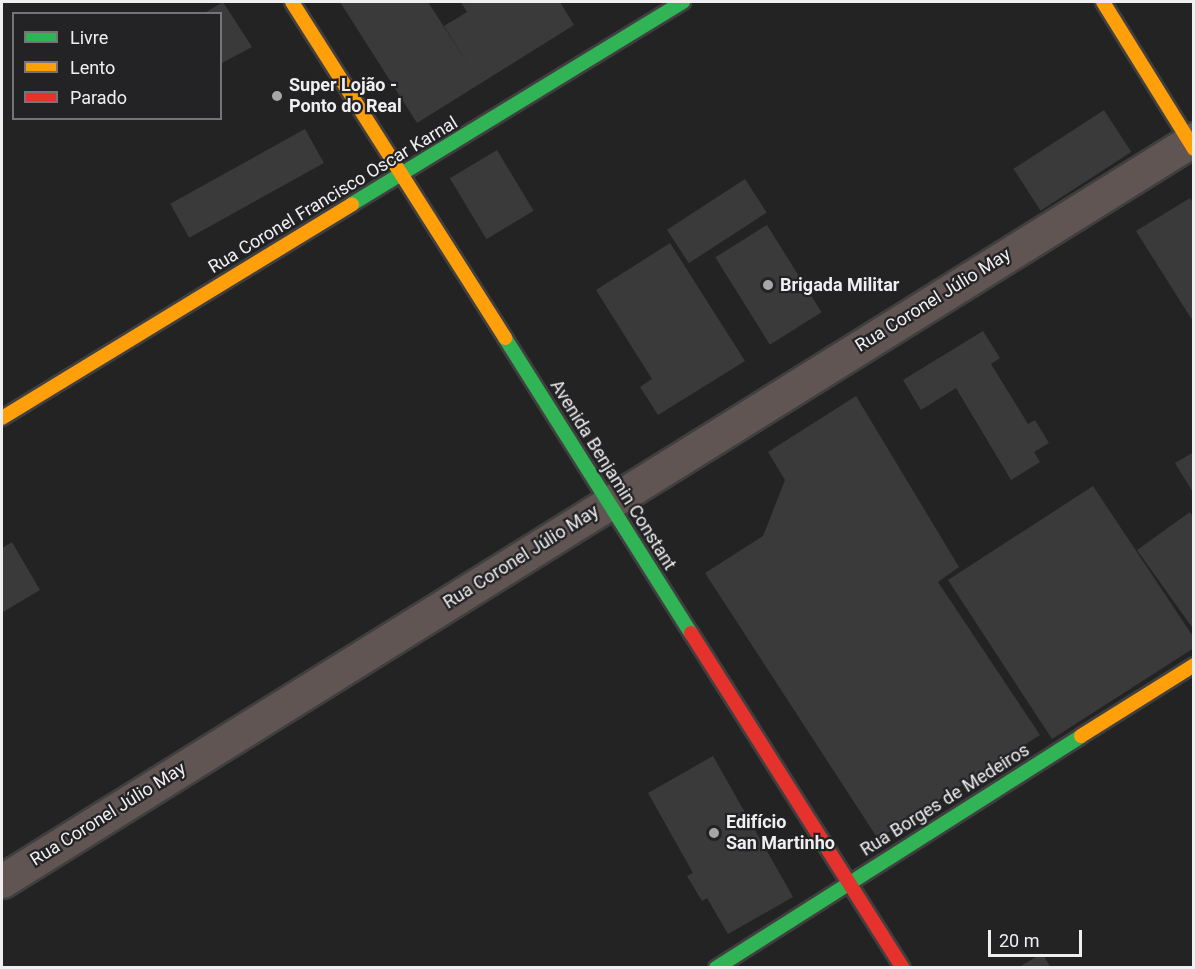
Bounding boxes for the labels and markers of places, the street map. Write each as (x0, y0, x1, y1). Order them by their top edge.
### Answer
place label: Super Lojão - Ponto do Real (289, 75, 402, 118)
marker: Super Lojão - Ponto do Real (270, 89, 284, 103)
place label: Brigada Militar (780, 274, 899, 296)
marker: Brigada Militar (761, 278, 775, 292)
place label: Edifício San Martinho (726, 812, 835, 854)
marker: Edifício San Martinho (707, 826, 721, 840)

